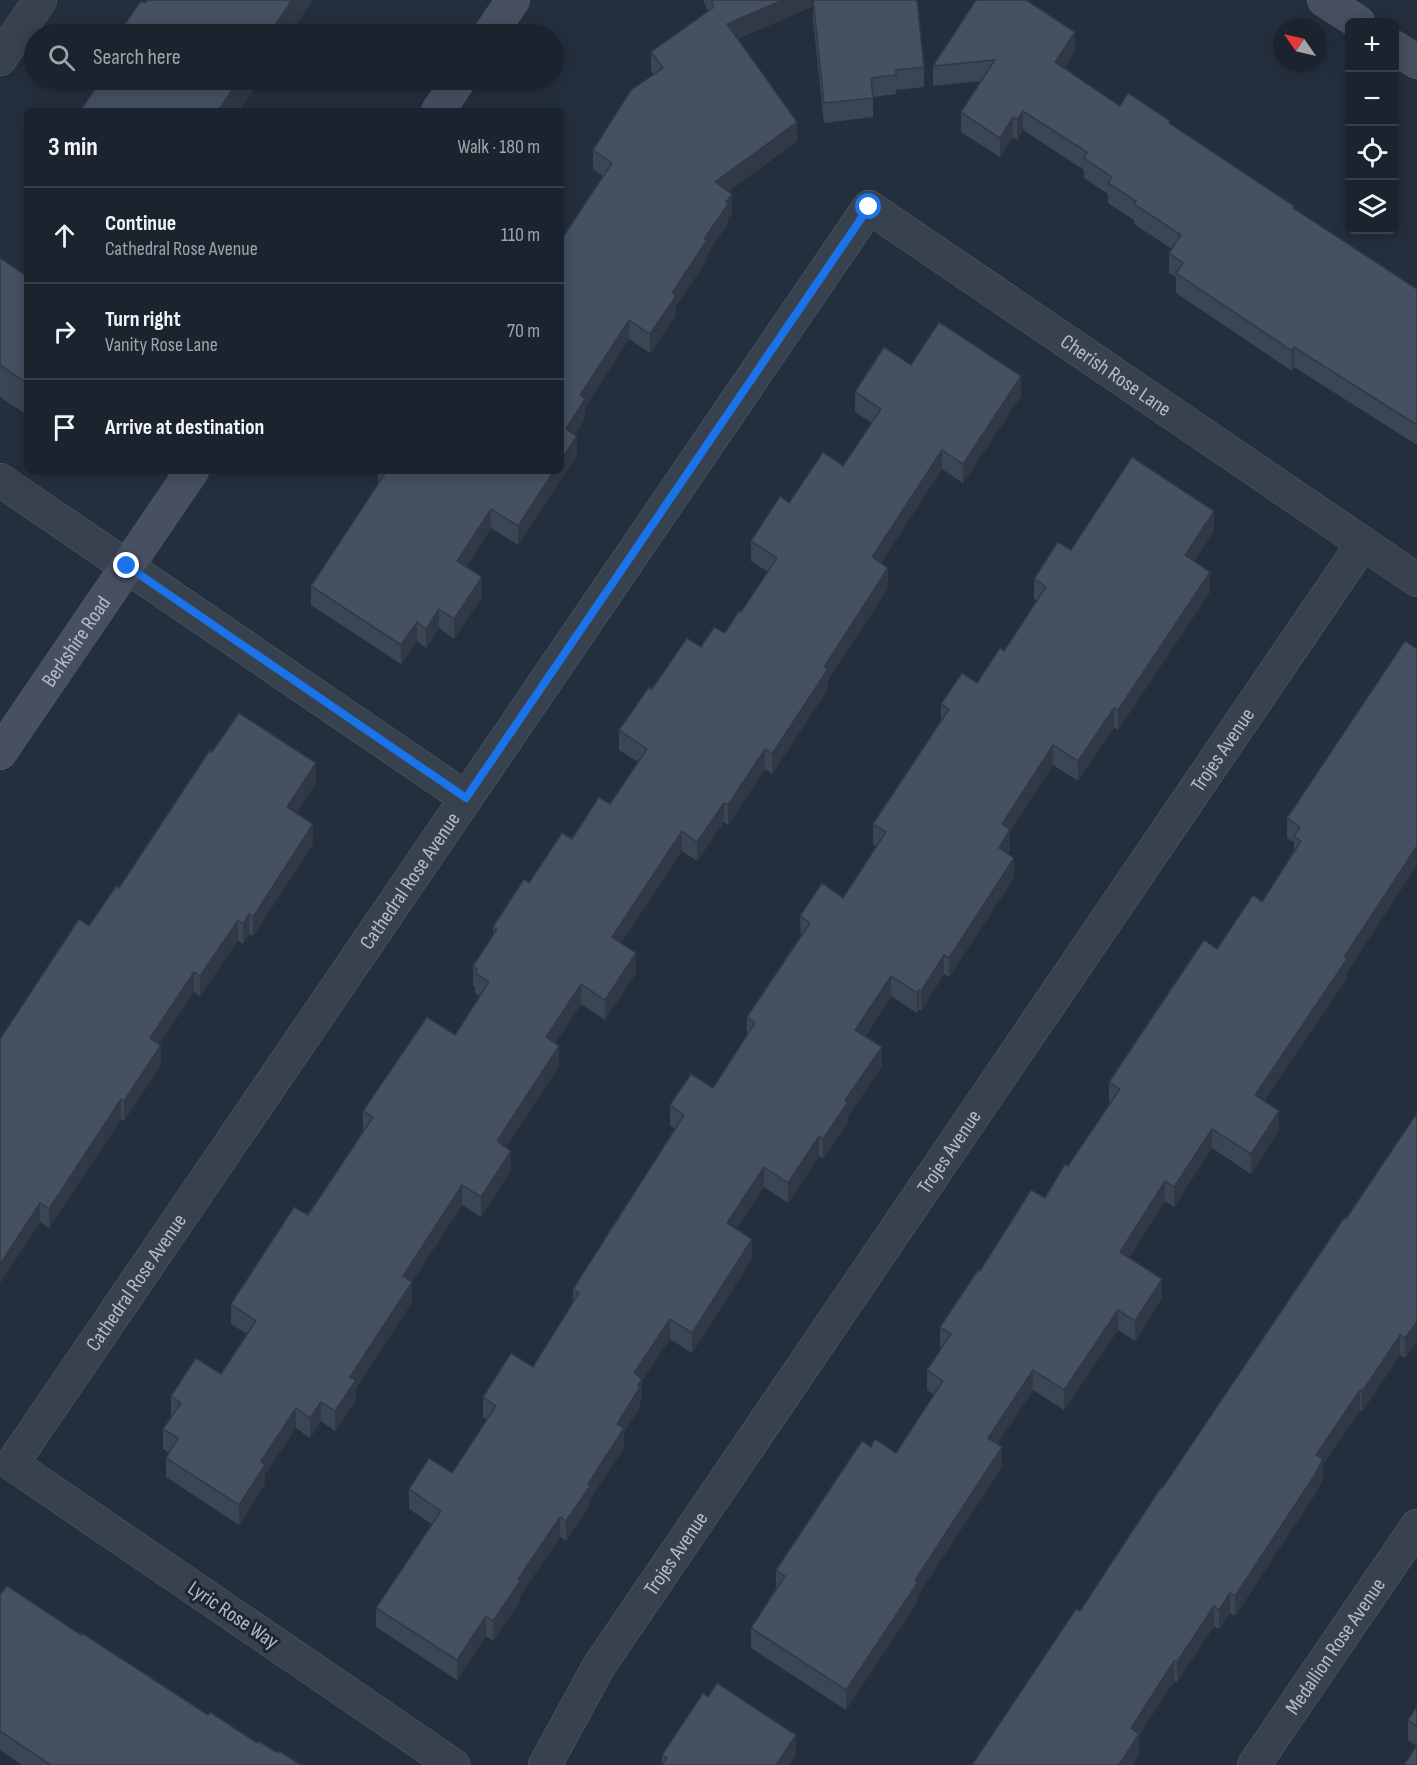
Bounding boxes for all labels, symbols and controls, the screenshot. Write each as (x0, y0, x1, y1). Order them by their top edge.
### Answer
north arrow (1273, 18, 1327, 72)
map controls (1345, 18, 1399, 234)
button: + (1345, 18, 1399, 72)
search box (24, 24, 564, 90)
icon: search (45, 41, 78, 74)
text: Search here (93, 44, 180, 71)
button: − (1345, 72, 1399, 126)
button: locate (1345, 126, 1399, 180)
text: 3 min (48, 132, 98, 163)
text: Walk · 180 m (457, 135, 540, 159)
button: layers (1345, 180, 1399, 234)
route start (855, 193, 881, 219)
text: Continue (105, 210, 176, 237)
icon: ahead (48, 219, 81, 252)
text: 110 m (501, 223, 540, 247)
text: Cathedral Rose Avenue (105, 237, 258, 261)
text: Turn right (105, 306, 181, 333)
icon: right (48, 315, 81, 348)
text: 70 m (507, 319, 540, 343)
street label: Cherish Rose Lane (1056, 329, 1176, 422)
text: Vanity Rose Lane (105, 333, 218, 357)
icon: arrive (48, 411, 81, 444)
text: Arrive at destination (105, 414, 264, 441)
route end (113, 552, 139, 578)
street label: Berkshire Road (36, 591, 116, 692)
street label: Trojes Avenue (1185, 703, 1260, 796)
street label: Cathedral Rose Avenue (354, 807, 465, 954)
street label: Trojes Avenue (912, 1105, 986, 1198)
street label: Cathedral Rose Avenue (80, 1209, 192, 1356)
street label: Trojes Avenue (638, 1507, 713, 1600)
street label: Medallion Rose Avenue (1280, 1573, 1391, 1719)
street label: Lyric Rose Way (183, 1576, 283, 1654)

